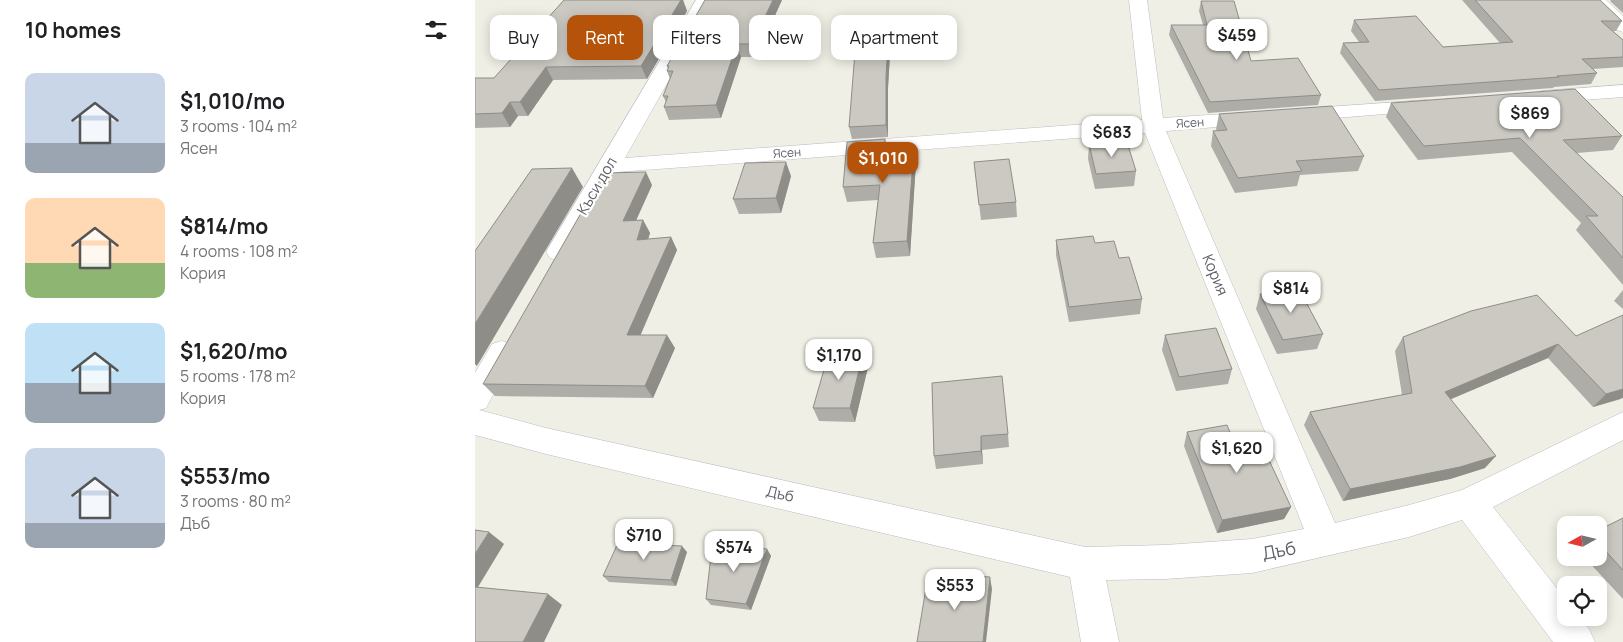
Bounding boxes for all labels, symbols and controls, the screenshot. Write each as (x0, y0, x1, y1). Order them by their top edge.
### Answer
chip: Buy (490, 15, 557, 60)
chip: Rent (567, 15, 643, 60)
chip: Filters (653, 15, 739, 60)
chip: New (749, 15, 821, 60)
chip: Apartment (831, 15, 957, 60)
text: 10 homes (25, 16, 121, 44)
icon: filters (422, 16, 450, 44)
pin: $459 (1207, 18, 1267, 61)
text: $459 (1217, 24, 1257, 46)
text: $1,010/mo (180, 87, 285, 115)
icon: home (65, 93, 125, 153)
pin: $869 (1500, 96, 1560, 139)
text: $869 (1510, 102, 1550, 124)
street label: Ясен (1175, 113, 1205, 132)
text: 3 rooms · 104 m² (180, 115, 297, 137)
pin: $683 (1082, 116, 1142, 158)
text: $683 (1092, 121, 1132, 143)
text: Ясен (180, 137, 218, 159)
pin: $1,010 (842, 142, 924, 184)
street label: Ясен (772, 143, 802, 162)
text: $1,010 (858, 147, 908, 169)
street label: Къси дол (572, 153, 622, 219)
text: $814/mo (180, 212, 268, 240)
icon: home (65, 218, 125, 278)
text: 4 rooms · 108 m² (180, 240, 298, 262)
street label: Кория (1197, 251, 1234, 299)
text: Кория (180, 262, 226, 284)
pin: $814 (1261, 272, 1321, 314)
text: $814 (1273, 277, 1309, 299)
text: $1,620/mo (180, 337, 287, 365)
pin: $1,170 (798, 338, 880, 381)
icon: home (65, 343, 125, 403)
text: $1,170 (816, 344, 862, 366)
text: 5 rooms · 178 m² (180, 365, 296, 387)
text: Кория (180, 387, 226, 409)
pin: $1,620 (1196, 432, 1278, 474)
text: $1,620 (1211, 437, 1263, 459)
text: $553/mo (180, 462, 270, 490)
icon: home (65, 468, 125, 528)
street label: Дъб (764, 480, 796, 507)
text: 3 rooms · 80 m² (180, 490, 291, 512)
text: Дъб (180, 512, 210, 534)
north arrow (1557, 516, 1607, 566)
map controls (1557, 516, 1607, 626)
pin: $710 (614, 518, 674, 561)
text: $710 (626, 524, 662, 546)
pin: $574 (704, 530, 764, 573)
street label: Дъб (1260, 535, 1298, 565)
text: $574 (715, 536, 753, 558)
pin: $553 (925, 568, 985, 611)
text: $553 (936, 574, 974, 596)
button: locate (1557, 576, 1607, 626)

